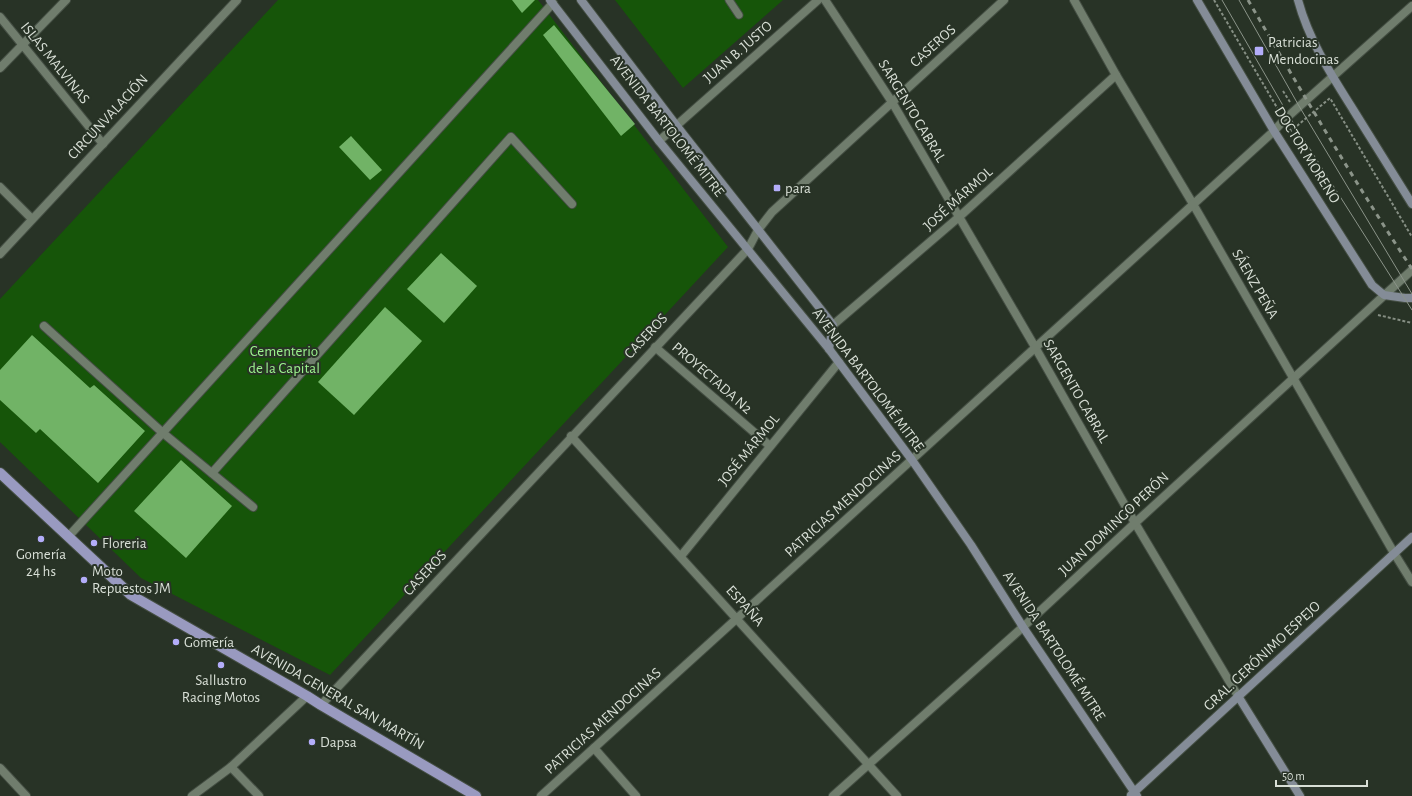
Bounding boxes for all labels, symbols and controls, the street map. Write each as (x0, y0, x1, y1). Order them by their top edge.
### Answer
street label: JUAN B. JUSTO (701, 18, 775, 86)
street label: ISLAS MALVINAS (18, 19, 92, 107)
street label: CASEROS (907, 22, 959, 70)
place label: Patricias Mendocinas (1268, 35, 1339, 67)
marker: Patricias Mendocinas (1253, 45, 1265, 57)
street label: AVENIDA BARTOLOMÉ MITRE (607, 51, 728, 200)
street label: SARGENTO CABRAL (876, 57, 949, 166)
street label: CIRCUNVALACIÓN (64, 70, 151, 162)
street label: DOCTOR MORENO (1271, 104, 1343, 206)
street label: JOSÉ MÁRMOL (919, 162, 996, 234)
place label: para (785, 181, 811, 196)
marker: para (772, 183, 782, 193)
street label: SÁENZ PEÑA (1229, 246, 1283, 322)
street label: AVENIDA BARTOLOMÉ MITRE (809, 304, 928, 454)
street label: CASEROS (622, 311, 670, 361)
street label: SARGENTO CABRAL (1040, 337, 1112, 446)
street label: PROYECTADA N2 (669, 339, 755, 417)
park label: Cementerio de la Capital (248, 344, 320, 376)
street label: JOSÉ MÁRMOL (714, 410, 783, 489)
street label: PATRICIAS MENDOCINAS (782, 448, 904, 560)
street label: JUAN DOMINGO PERÓN (1055, 468, 1172, 579)
marker: Gomería 24 hs (36, 534, 46, 544)
place label: Floreria (102, 536, 147, 551)
marker: Floreria (89, 538, 99, 548)
place label: Gomería 24 hs (16, 547, 66, 579)
street label: CASEROS (401, 548, 449, 598)
place label: Moto Repuestos JM (92, 564, 171, 596)
street label: AVENIDA BARTOLOMÉ MITRE (1000, 567, 1110, 723)
marker: Moto Repuestos JM (79, 575, 89, 585)
street label: ESPAÑA (723, 582, 768, 629)
street label: GRAL. GERÓNIMO ESPEJO (1199, 597, 1323, 714)
place label: Gomería (184, 635, 234, 650)
marker: Gomería (171, 637, 181, 647)
street label: AVENIDA GENERAL SAN MARTÍN (249, 640, 428, 753)
marker: Sallustro Racing Motos (216, 660, 226, 670)
street label: PATRICIAS MENDOCINAS (542, 665, 664, 777)
place label: Sallustro Racing Motos (182, 673, 260, 705)
place label: Dapsa (320, 735, 357, 750)
marker: Dapsa (307, 737, 317, 747)
scale bar (1276, 762, 1367, 788)
text: 50 m (1282, 770, 1305, 782)

